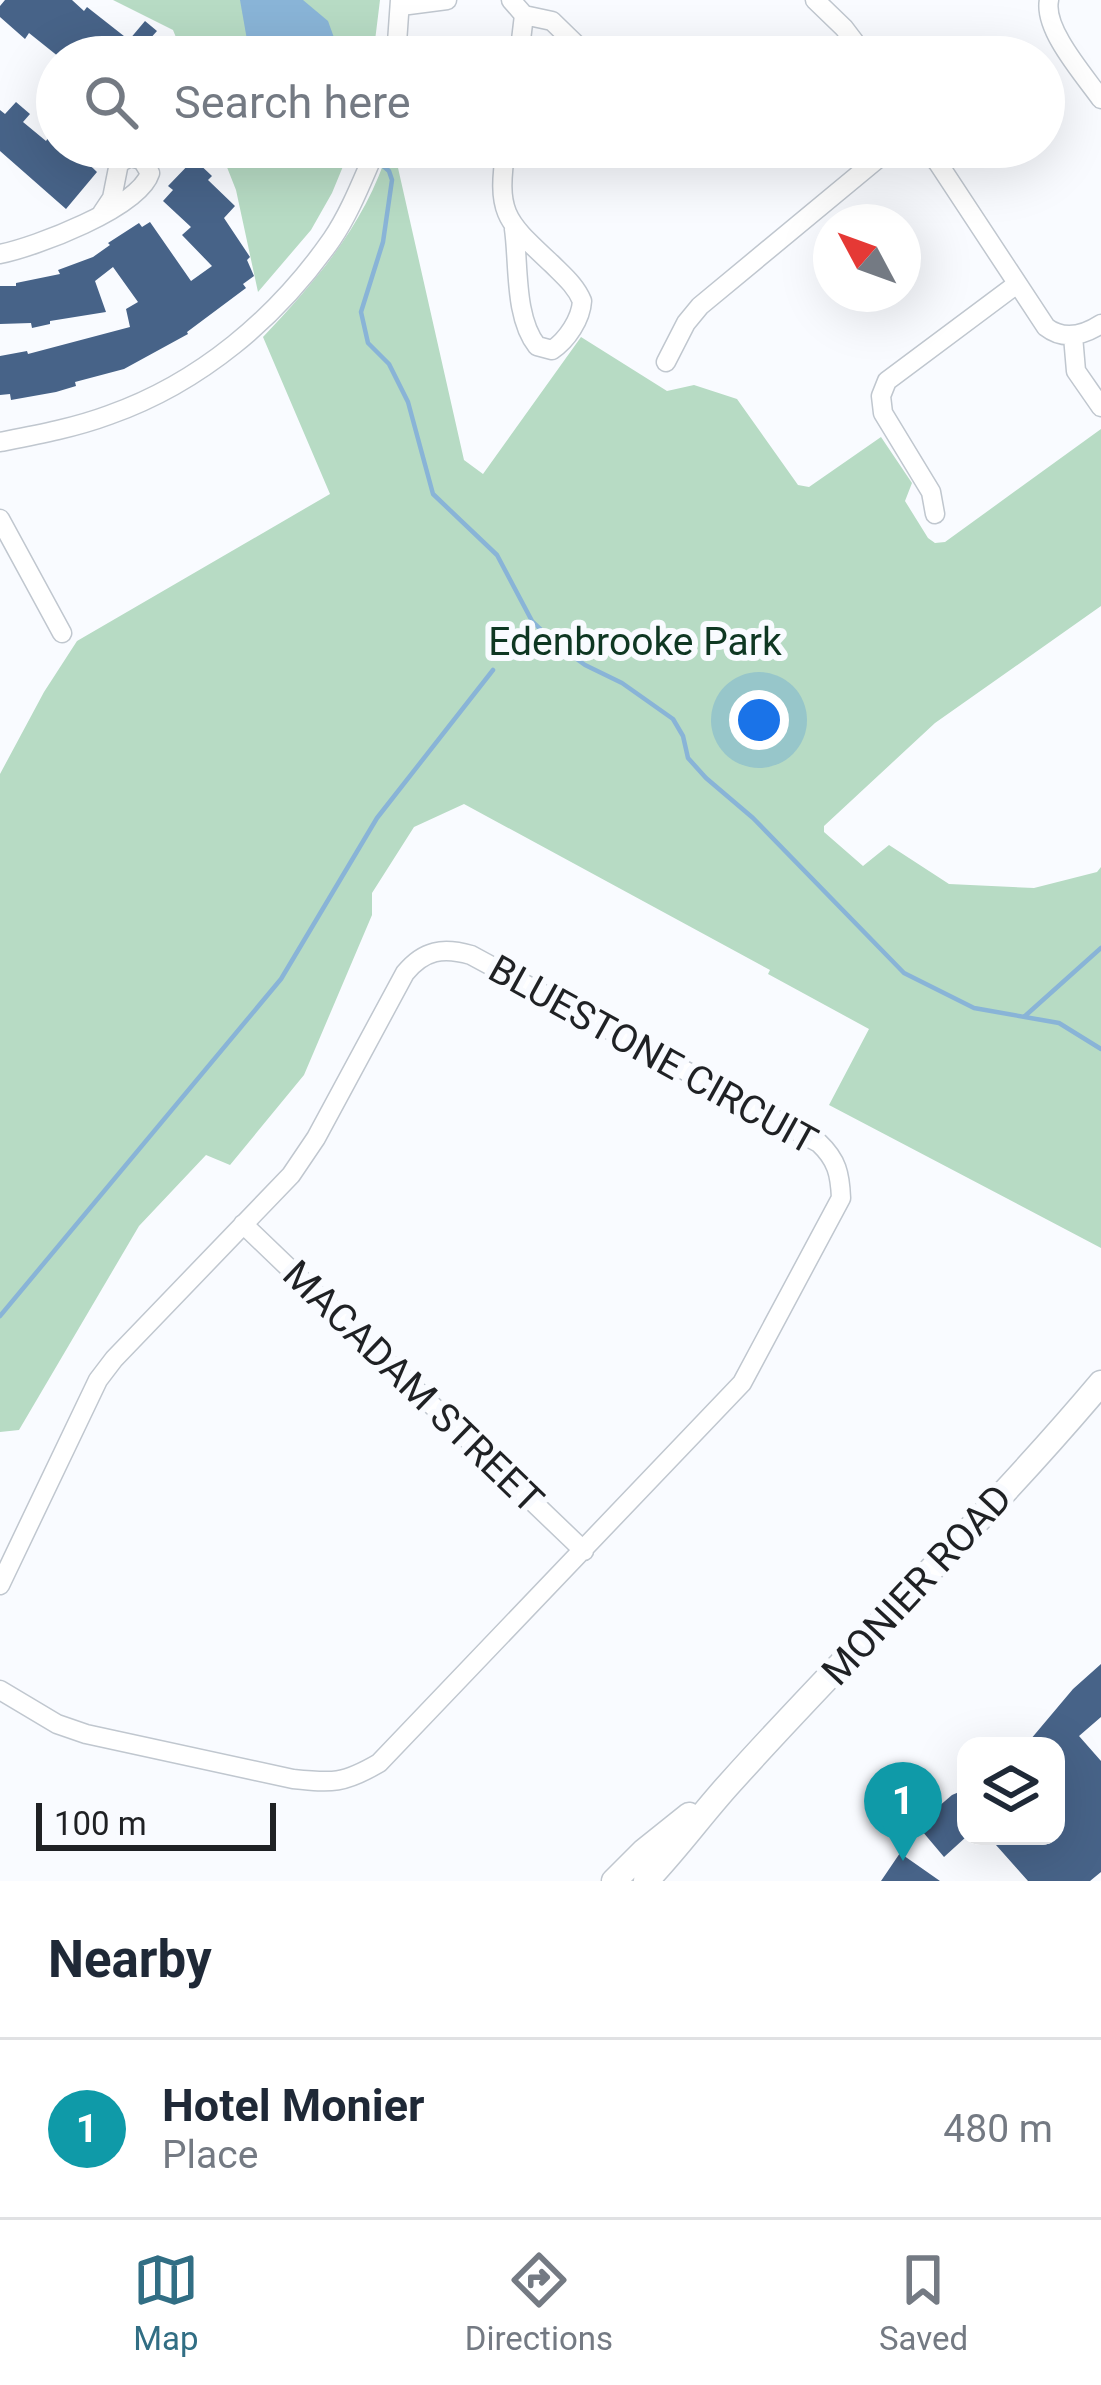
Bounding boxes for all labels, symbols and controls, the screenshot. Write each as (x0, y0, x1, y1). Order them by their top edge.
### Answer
search box (36, 36, 1065, 168)
icon: search (78, 69, 144, 135)
text: Search here (174, 76, 411, 129)
north arrow (813, 204, 921, 312)
park label: Edenbrooke Park (488, 619, 782, 665)
your location (729, 690, 789, 750)
street label: BLUESTONE CIRCUIT (481, 946, 825, 1164)
street label: MACADAM STREET (274, 1251, 552, 1523)
street label: MONIER ROAD (813, 1475, 1021, 1695)
map controls (957, 1737, 1065, 1845)
button: layers (957, 1737, 1065, 1845)
pin: 1 (864, 1762, 942, 1861)
scale bar (36, 1797, 276, 1850)
text: 100 m (54, 1804, 147, 1843)
text: Nearby (48, 1930, 212, 1989)
text: Hotel Monier (162, 2079, 425, 2132)
text: 1 (76, 2106, 98, 2152)
text: 480 m (943, 2106, 1053, 2152)
text: Place (162, 2132, 258, 2178)
tab: Map (133, 2247, 199, 2358)
tab: Directions (465, 2247, 613, 2358)
tab: Saved (879, 2247, 968, 2358)

